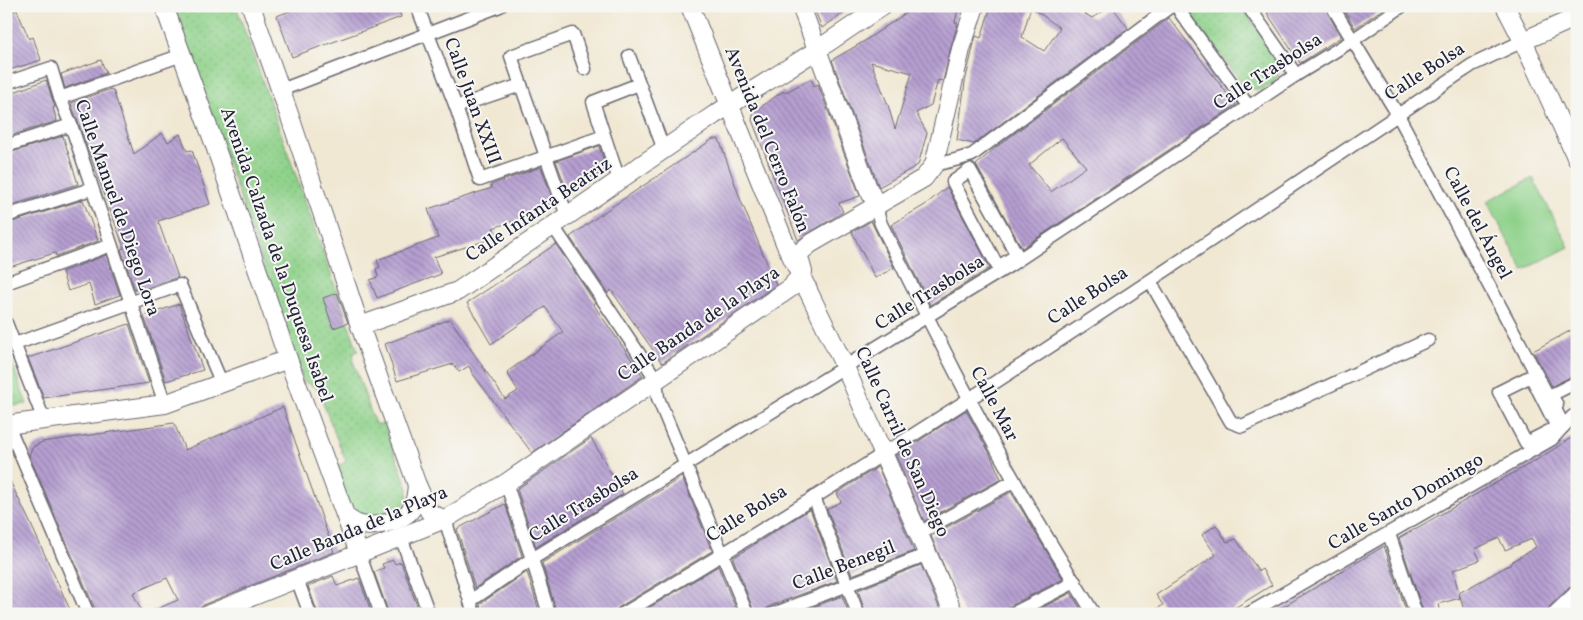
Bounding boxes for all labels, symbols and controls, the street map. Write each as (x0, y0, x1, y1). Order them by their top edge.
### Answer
street label: Calle Trasbolsa (1209, 27, 1327, 117)
street label: Calle Juan XXIII (437, 34, 507, 168)
street label: Calle Bolsa (1380, 36, 1470, 108)
street label: Avenida del Cerro Falón (718, 43, 816, 237)
street label: Calle Manuel de Diego Lora (68, 96, 166, 320)
street label: Avenida Calzada de la Duquesa Isabel (213, 104, 339, 406)
street label: Calle Infanta Beatriz (461, 151, 617, 269)
street label: Calle del Ángel (1436, 162, 1518, 284)
street label: Calle Trasbolsa (870, 249, 990, 337)
street label: Calle Banda de la Playa (613, 260, 785, 388)
street label: Calle Bolsa (1043, 260, 1133, 332)
street label: Calle Carril de San Diego (848, 343, 956, 541)
street label: Calle Mar (963, 362, 1025, 446)
street label: Calle Santo Domingo (1324, 447, 1488, 557)
street label: Calle Trasbolsa (524, 461, 644, 549)
street label: Calle Bolsa (701, 479, 793, 549)
street label: Calle Banda de la Playa (266, 480, 452, 578)
street label: Calle Benegil (789, 534, 900, 598)

